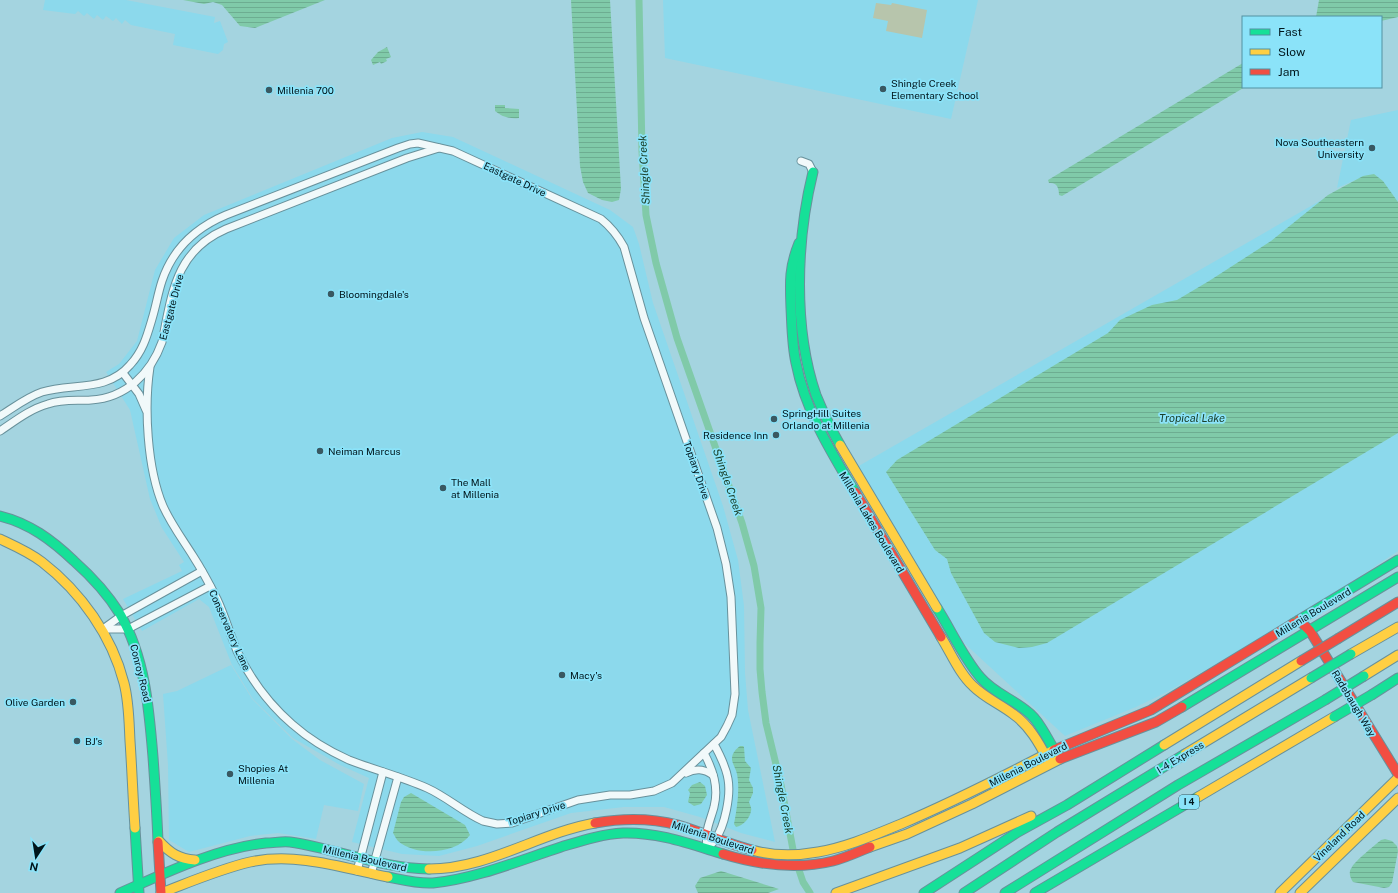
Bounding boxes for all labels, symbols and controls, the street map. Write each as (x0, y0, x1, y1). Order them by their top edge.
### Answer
legend (1242, 16, 1382, 88)
text: Fast (1278, 25, 1303, 39)
text: Slow (1278, 45, 1306, 59)
text: Jam (1278, 65, 1300, 79)
place label: Shingle Creek Elementary School (891, 77, 979, 101)
place label: Millenia 700 (277, 84, 334, 96)
marker: Shingle Creek Elementary School (878, 84, 888, 94)
marker: Millenia 700 (264, 85, 274, 95)
water label: Shingle Creek (636, 135, 652, 205)
place label: Nova Southeastern University (1275, 136, 1365, 160)
marker: Nova Southeastern University (1367, 143, 1377, 153)
street label: Eastgate Drive (482, 159, 549, 199)
street label: Eastgate Drive (156, 272, 186, 341)
place label: Bloomingdale's (339, 288, 409, 300)
marker: Bloomingdale's (326, 289, 336, 299)
place label: SpringHill Suites Orlando at Millenia (782, 407, 870, 431)
water label: Tropical Lake (1159, 412, 1225, 424)
marker: SpringHill Suites Orlando at Millenia (769, 414, 779, 424)
place label: Residence Inn (703, 429, 768, 441)
marker: Residence Inn (771, 430, 781, 440)
street label: Topiary Drive (681, 439, 713, 501)
place label: Neiman Marcus (328, 445, 401, 457)
marker: Neiman Marcus (315, 446, 325, 456)
water label: Shingle Creek (711, 447, 745, 517)
street label: Millenia Lakes Boulevard (837, 469, 907, 575)
place label: The Mall at Millenia (451, 476, 499, 500)
marker: The Mall at Millenia (438, 483, 448, 493)
street label: Millenia Boulevard (1273, 585, 1353, 639)
street label: Conservatory Lane (207, 588, 253, 672)
street label: Conroy Road (128, 643, 154, 703)
street label: Radebaugh Way (1330, 668, 1379, 739)
place label: Macy's (570, 669, 602, 681)
marker: Macy's (557, 670, 567, 680)
place label: Olive Garden (5, 696, 65, 708)
marker: Olive Garden (68, 697, 78, 707)
place label: BJ's (85, 735, 102, 747)
marker: BJ's (72, 736, 82, 746)
street label: I-4 Express (1154, 738, 1206, 776)
street label: Millenia Boulevard (987, 739, 1069, 789)
place label: Shopies At Millenia (238, 762, 288, 786)
water label: Shingle Creek (770, 764, 796, 834)
marker: Shopies At Millenia (225, 769, 235, 779)
road number: I 4 (1179, 795, 1199, 809)
street label: Topiary Drive (505, 798, 567, 828)
street label: Vineland Road (1311, 808, 1367, 864)
street label: Millenia Boulevard (670, 818, 756, 856)
north arrow (16, 837, 56, 877)
street label: Millenia Boulevard (322, 843, 408, 873)
text: N (28, 860, 39, 874)

